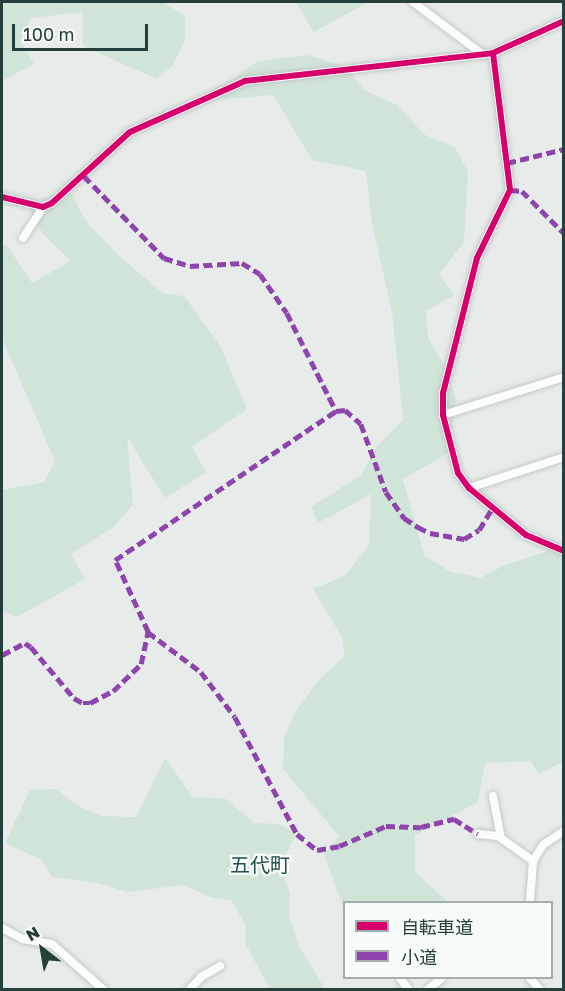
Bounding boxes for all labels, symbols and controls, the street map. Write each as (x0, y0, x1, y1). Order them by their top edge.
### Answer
scale bar (15, 12, 152, 50)
text: 100 m (23, 23, 74, 45)
district label: 五代町 (230, 852, 290, 876)
legend (343, 901, 553, 979)
text: 自転車道 (401, 916, 473, 938)
north arrow (12, 919, 72, 979)
text: N (22, 922, 43, 945)
text: 小道 (401, 946, 437, 968)

